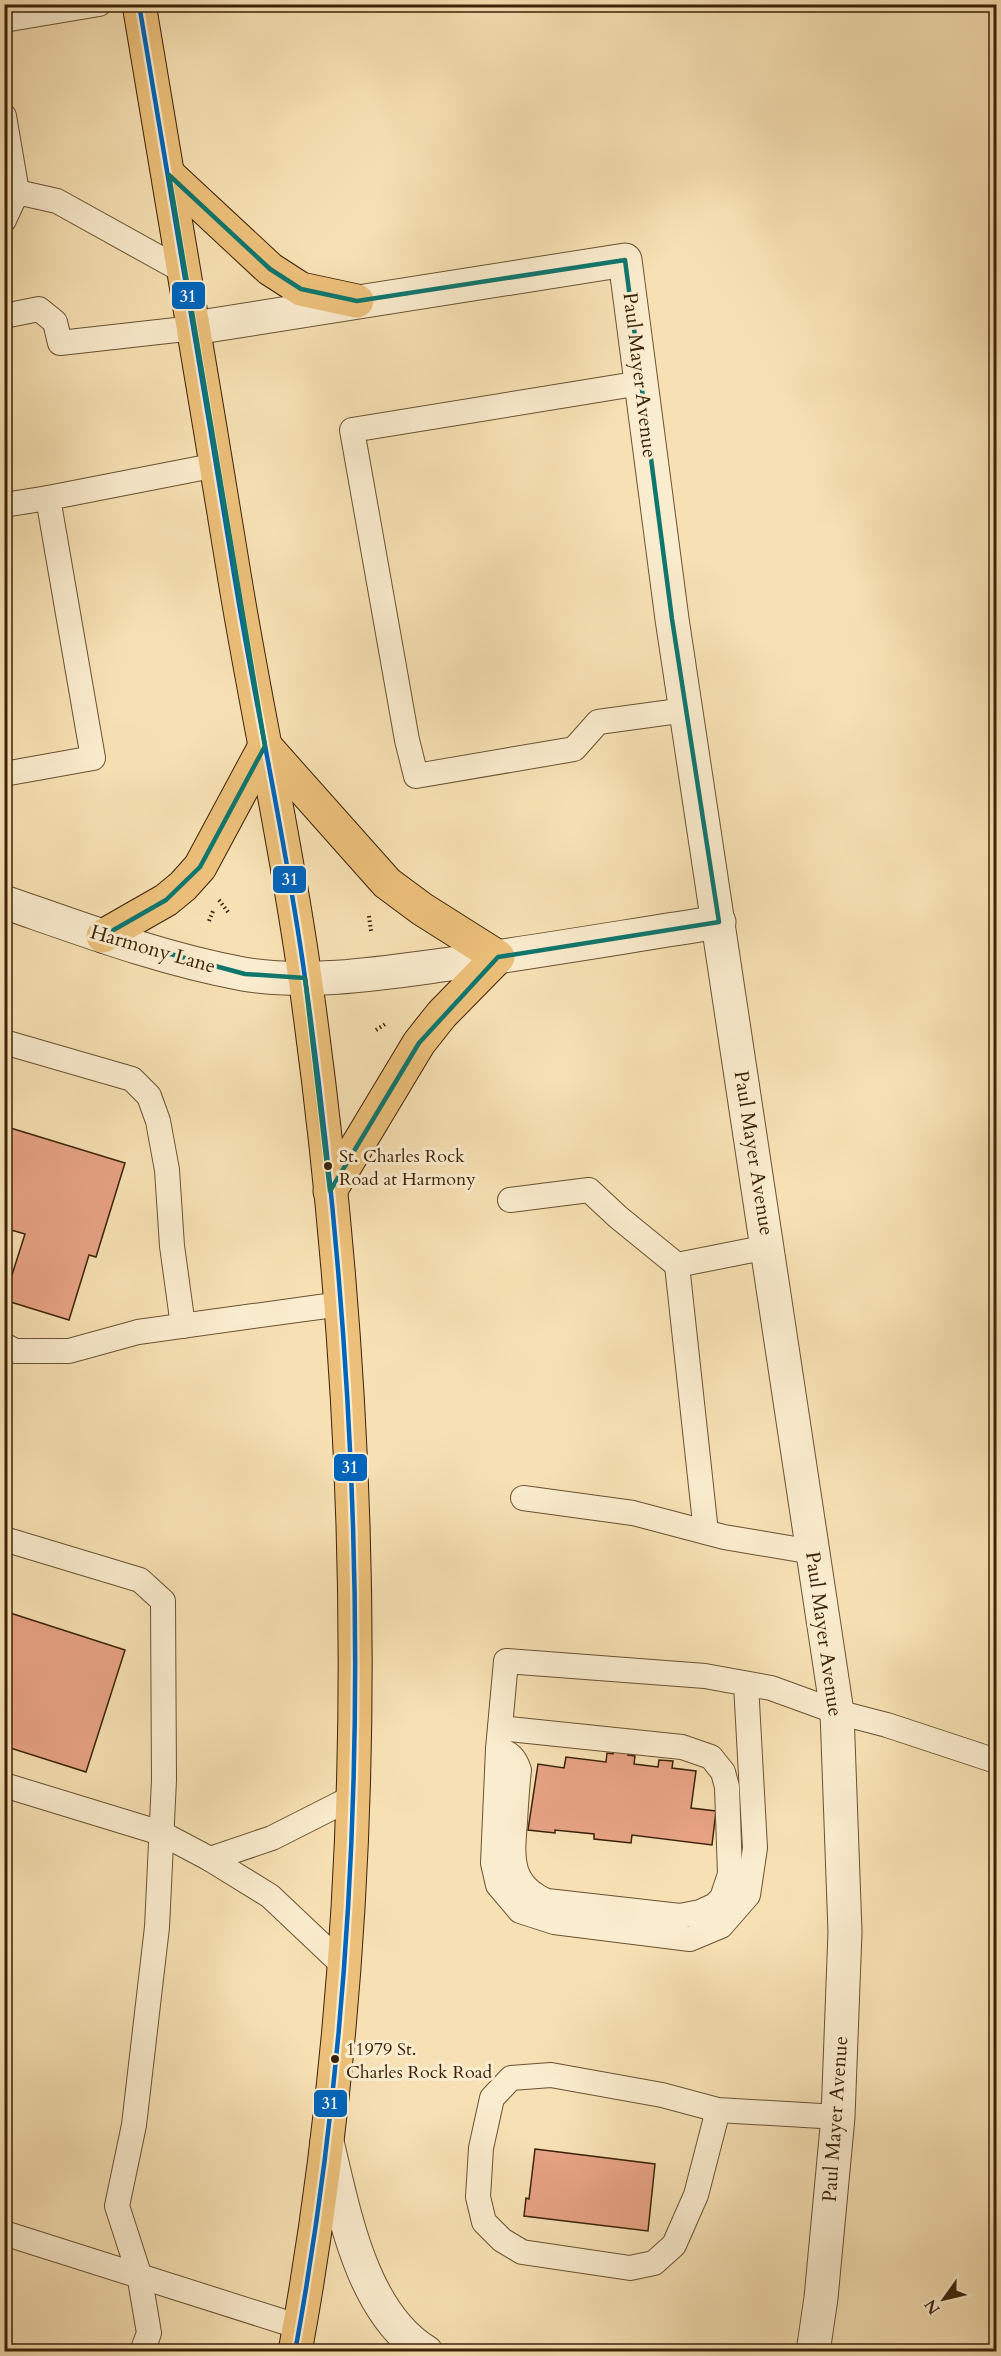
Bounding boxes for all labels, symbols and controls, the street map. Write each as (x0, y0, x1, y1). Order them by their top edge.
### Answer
line badge: 31 (171, 281, 206, 310)
text: 31 (180, 286, 196, 308)
street label: Paul Mayer Avenue (616, 291, 664, 459)
line badge: 31 (272, 865, 307, 894)
text: 31 (282, 869, 298, 891)
street label: Harmony Lane (87, 918, 219, 980)
street label: Paul Mayer Avenue (728, 1069, 780, 1237)
place label: St. Charles Rock Road at Harmony (339, 1144, 476, 1192)
marker: St. Charles Rock Road at Harmony (322, 1160, 334, 1172)
line badge: 31 (333, 1453, 368, 1482)
text: 31 (342, 1457, 358, 1479)
street label: Paul Mayer Avenue (799, 1550, 849, 1718)
street label: Paul Mayer Avenue (816, 2035, 854, 2203)
place label: 11979 St. Charles Rock Road (346, 2037, 492, 2085)
marker: 11979 St. Charles Rock Road (329, 2053, 341, 2065)
line badge: 31 (313, 2089, 348, 2118)
text: 31 (322, 2093, 338, 2115)
north arrow (914, 2269, 974, 2329)
text: N (919, 2295, 945, 2319)

